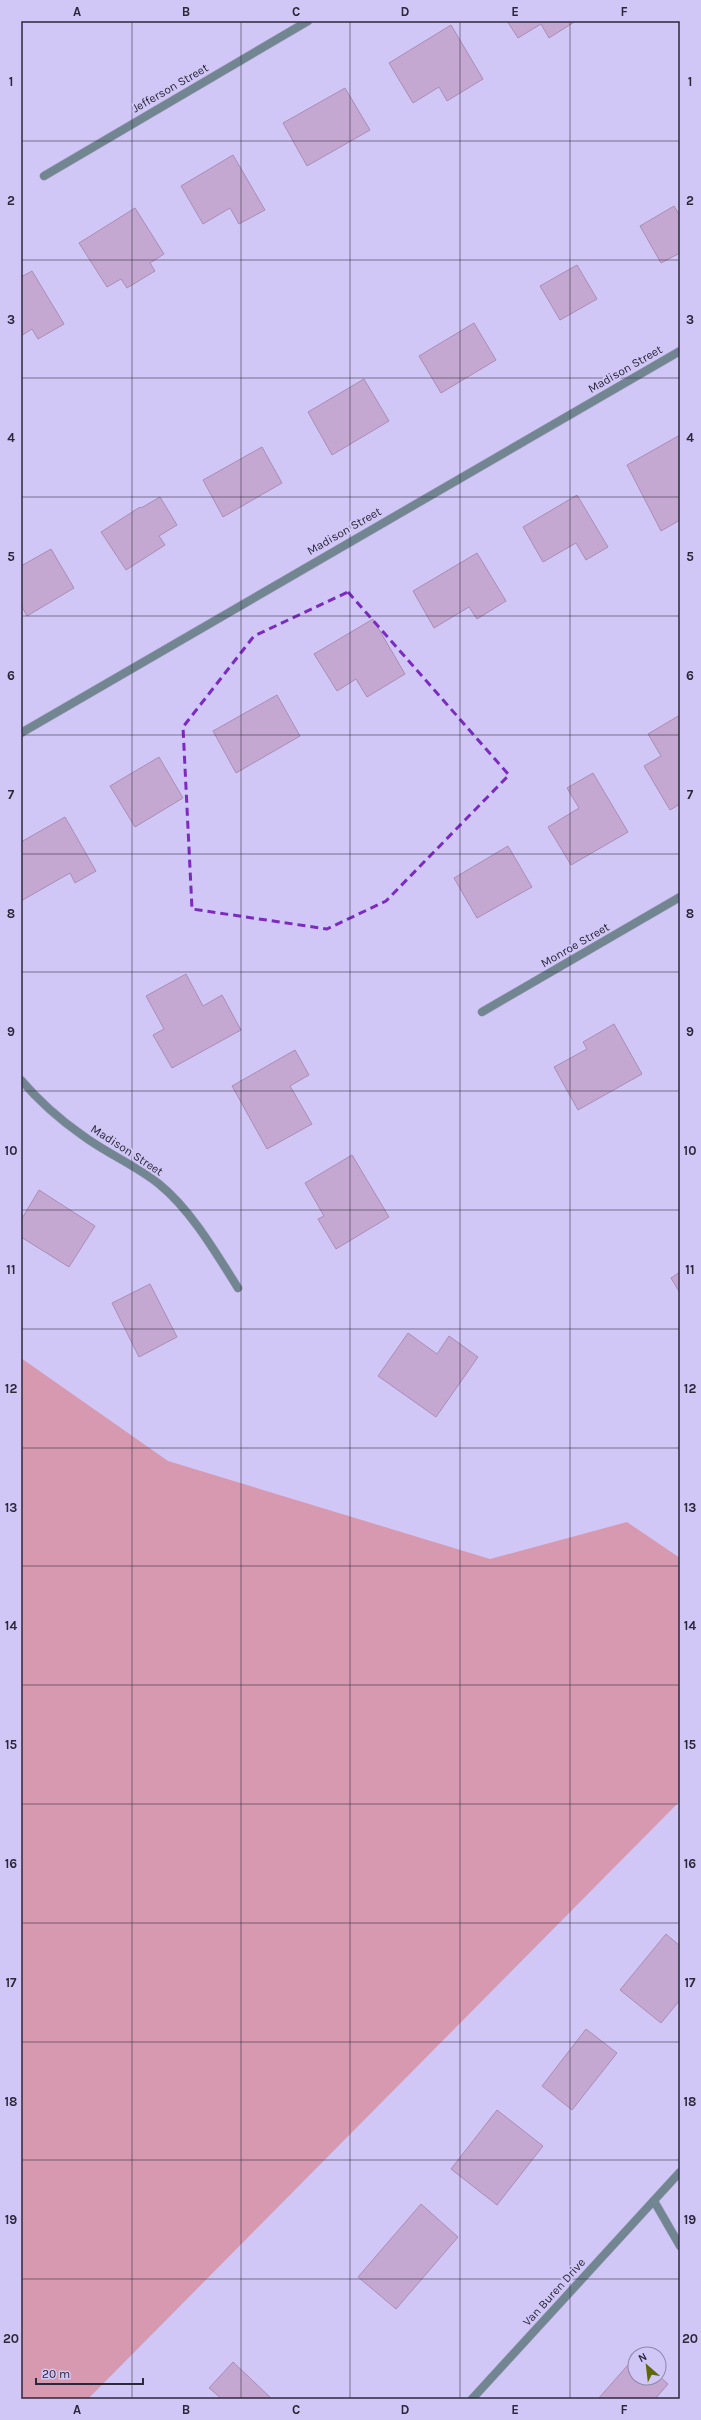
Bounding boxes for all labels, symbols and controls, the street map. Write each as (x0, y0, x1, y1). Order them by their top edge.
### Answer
text: A (73, 4, 81, 19)
text: B (182, 4, 190, 19)
text: C (292, 4, 300, 19)
text: D (401, 4, 410, 19)
text: E (511, 4, 519, 19)
text: F (620, 4, 628, 19)
street label: Jefferson Street (129, 60, 211, 115)
text: 1 (9, 74, 13, 89)
text: 1 (688, 74, 692, 89)
text: 2 (7, 193, 15, 208)
text: 2 (686, 193, 694, 208)
text: 3 (7, 312, 15, 327)
text: 3 (686, 312, 694, 327)
street label: Madison Street (585, 342, 665, 396)
text: 4 (7, 430, 15, 445)
text: 4 (686, 430, 694, 445)
street label: Madison Street (304, 504, 384, 558)
text: 5 (7, 549, 15, 564)
text: 5 (686, 549, 694, 564)
text: 6 (7, 668, 15, 683)
text: 6 (686, 668, 694, 683)
text: 7 (8, 787, 15, 802)
text: 7 (687, 787, 694, 802)
text: 8 (7, 906, 15, 921)
text: 8 (686, 906, 694, 921)
street label: Monroe Street (538, 919, 612, 970)
text: 9 (7, 1024, 15, 1039)
text: 9 (686, 1024, 694, 1039)
street label: Madison Street (88, 1121, 166, 1179)
text: 10 (5, 1143, 17, 1158)
text: 10 (684, 1143, 696, 1158)
text: 11 (6, 1262, 16, 1277)
text: 11 (685, 1262, 695, 1277)
text: 12 (5, 1381, 17, 1396)
text: 12 (684, 1381, 696, 1396)
text: 13 (5, 1500, 17, 1515)
text: 13 (684, 1500, 696, 1515)
text: 14 (5, 1618, 17, 1633)
text: 14 (684, 1618, 696, 1633)
text: 15 (5, 1737, 18, 1752)
text: 15 (684, 1737, 697, 1752)
text: 16 (5, 1856, 17, 1871)
text: 16 (684, 1856, 696, 1871)
text: 17 (5, 1975, 17, 1990)
text: 17 (684, 1975, 696, 1990)
text: 18 (4, 2094, 18, 2109)
text: 18 (683, 2094, 697, 2109)
text: 19 (5, 2212, 17, 2227)
text: 19 (684, 2212, 696, 2227)
street label: Van Buren Drive (520, 2255, 588, 2329)
text: 20 (3, 2331, 19, 2346)
text: 20 (682, 2331, 698, 2346)
north arrow (627, 2346, 667, 2386)
text: N (636, 2350, 649, 2365)
scale bar (36, 2360, 143, 2386)
text: 20 m (42, 2367, 70, 2381)
text: A (73, 2402, 81, 2417)
text: B (182, 2402, 190, 2417)
text: C (292, 2402, 300, 2417)
text: D (401, 2402, 410, 2417)
text: E (511, 2402, 519, 2417)
text: F (620, 2402, 628, 2417)

